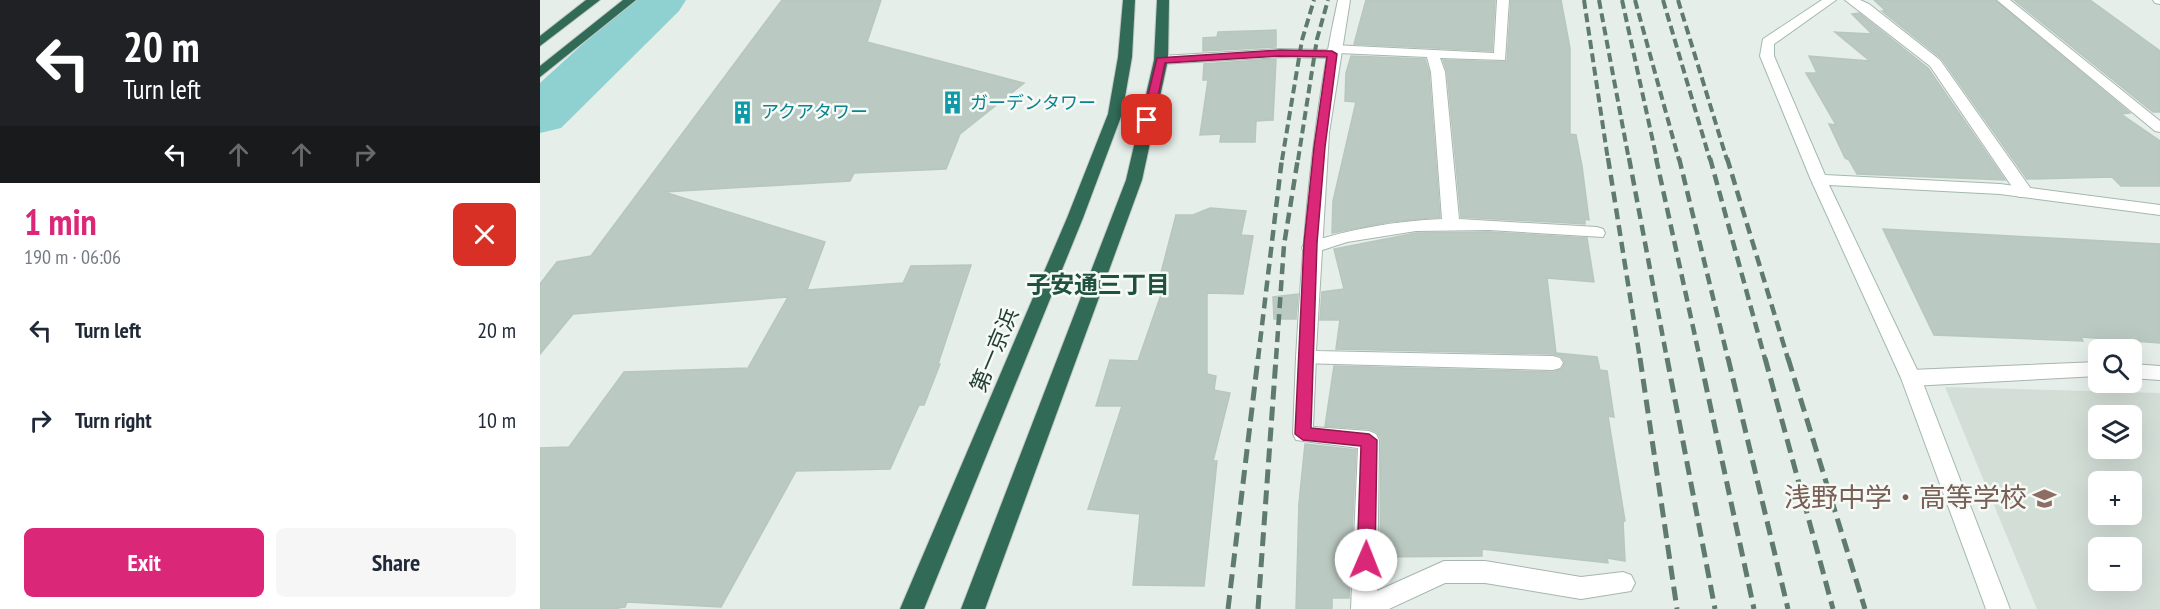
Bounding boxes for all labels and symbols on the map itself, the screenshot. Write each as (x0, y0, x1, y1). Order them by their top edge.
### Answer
building icon: ガーデンタワー (939, 90, 965, 116)
place label: ガーデンタワー (970, 91, 1096, 114)
pin (1121, 94, 1172, 145)
building icon: アクアタワー (730, 99, 756, 125)
place label: アクアタワー (761, 100, 868, 123)
district label: 子安通三丁目 (1026, 269, 1170, 300)
street label: 第一京浜 (964, 304, 1024, 396)
place label: 浅野中学・高等学校 (1784, 480, 2027, 514)
school or university icon: 浅野中学・高等学校 (2032, 485, 2058, 511)
position arrow (1334, 528, 1398, 592)

